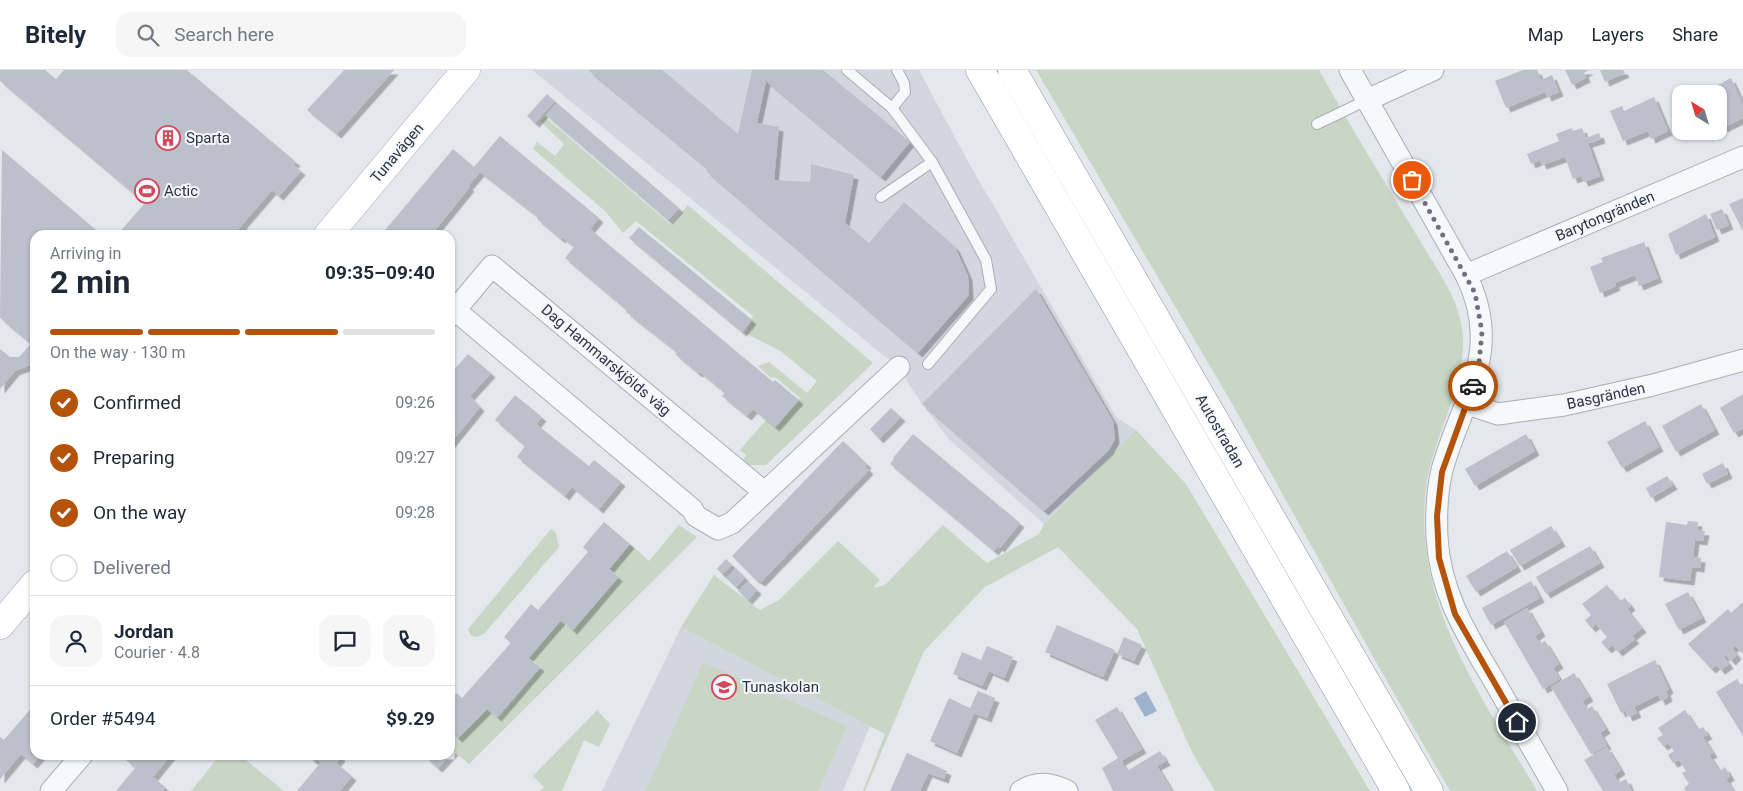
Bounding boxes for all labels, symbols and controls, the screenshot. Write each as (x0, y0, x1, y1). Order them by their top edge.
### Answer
search box (116, 12, 466, 57)
text: Bitely (25, 21, 86, 49)
icon: search (134, 21, 162, 49)
text: Search here (174, 23, 274, 46)
text: Map (1528, 24, 1563, 45)
text: Layers (1591, 24, 1644, 45)
text: Share (1672, 24, 1718, 45)
north arrow (1672, 85, 1728, 140)
map controls (1672, 85, 1727, 140)
street label: Tunavägen (367, 119, 427, 187)
building icon: Sparta (155, 125, 181, 151)
place label: Sparta (186, 129, 230, 147)
pin (1391, 159, 1433, 201)
icon: bag (1398, 166, 1426, 194)
sports icon: Actic (134, 178, 160, 204)
place label: Actic (164, 182, 198, 200)
street label: Barytongränden (1553, 187, 1657, 245)
text: Arriving in (50, 244, 121, 263)
text: 09:35–09:40 (325, 261, 435, 284)
text: 2 min (50, 263, 130, 301)
street label: Dag Hammarskjölds väg (538, 301, 674, 419)
text: On the way · 130 m (50, 343, 186, 362)
courier (1448, 361, 1498, 411)
icon: car (1459, 372, 1487, 400)
street label: Basgränden (1565, 379, 1647, 413)
icon: check (50, 389, 78, 417)
text: Confirmed (93, 391, 181, 414)
street label: Autostradan (1192, 391, 1248, 471)
text: 09:26 (395, 393, 435, 412)
icon: check (50, 444, 78, 472)
text: Preparing (93, 446, 175, 469)
text: 09:27 (395, 448, 435, 467)
icon: check (50, 499, 78, 527)
text: On the way (93, 501, 186, 524)
text: 09:28 (395, 503, 435, 522)
text: Delivered (93, 556, 171, 579)
button: person (50, 615, 102, 667)
button: chat (319, 615, 371, 667)
button: phone (383, 615, 435, 667)
text: Jordan (114, 620, 174, 643)
text: Courier · 4.8 (114, 643, 200, 662)
school or university icon: Tunaskolan (711, 674, 737, 700)
place label: Tunaskolan (742, 678, 819, 696)
pin (1496, 701, 1538, 743)
text: Order #5494 (50, 707, 156, 730)
text: $9.29 (386, 707, 435, 730)
icon: home (1503, 708, 1531, 736)

